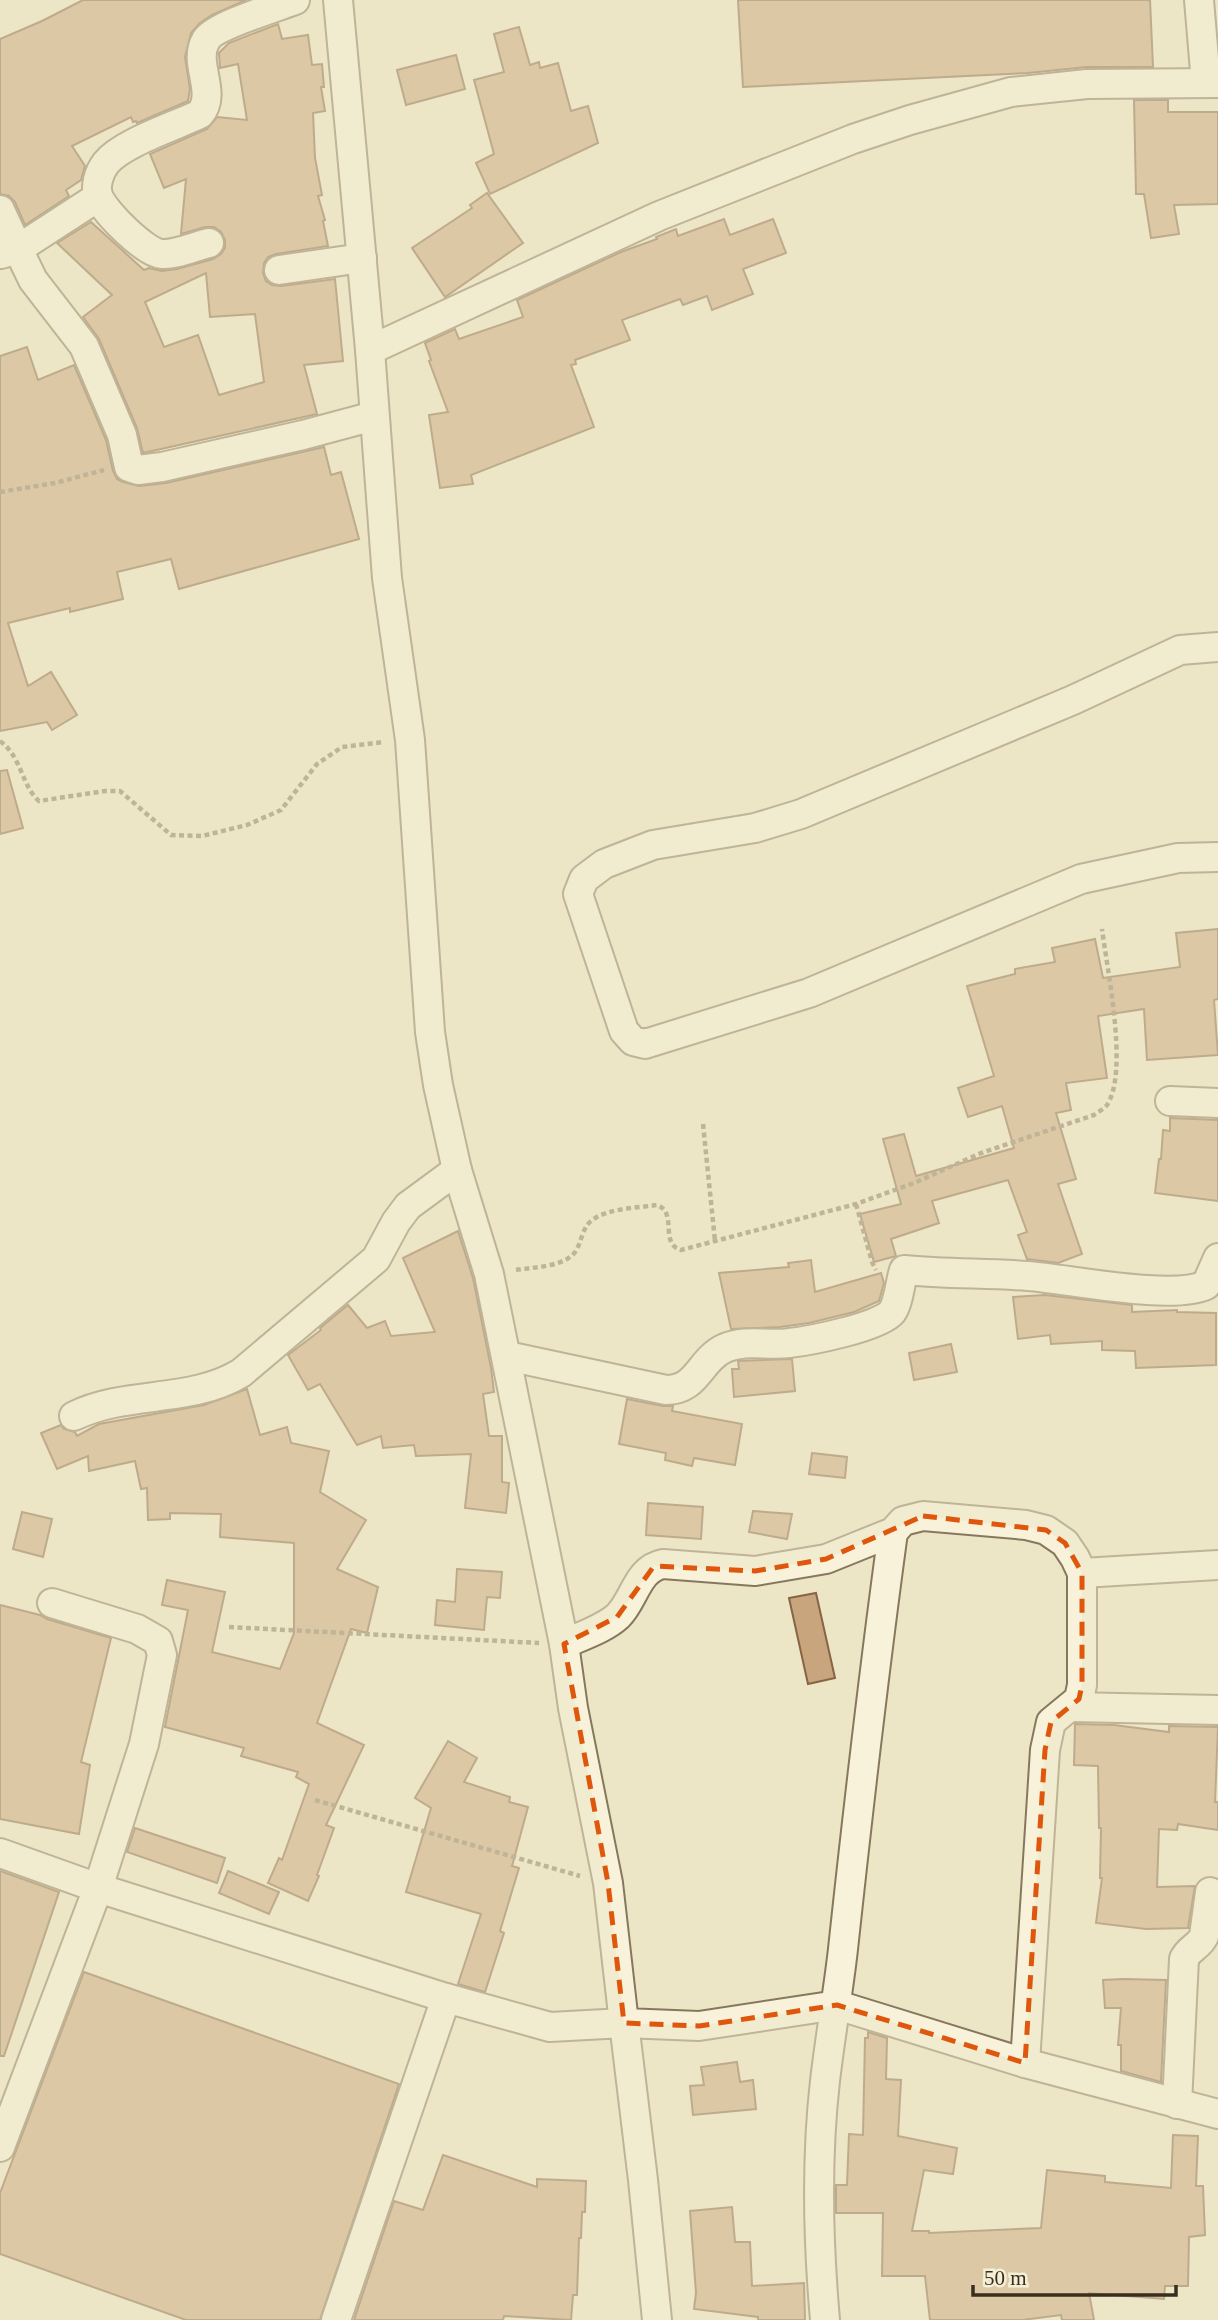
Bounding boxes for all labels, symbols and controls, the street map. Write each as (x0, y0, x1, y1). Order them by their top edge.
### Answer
scale bar (973, 2254, 1176, 2298)
text: 50 m (984, 2266, 1027, 2290)

